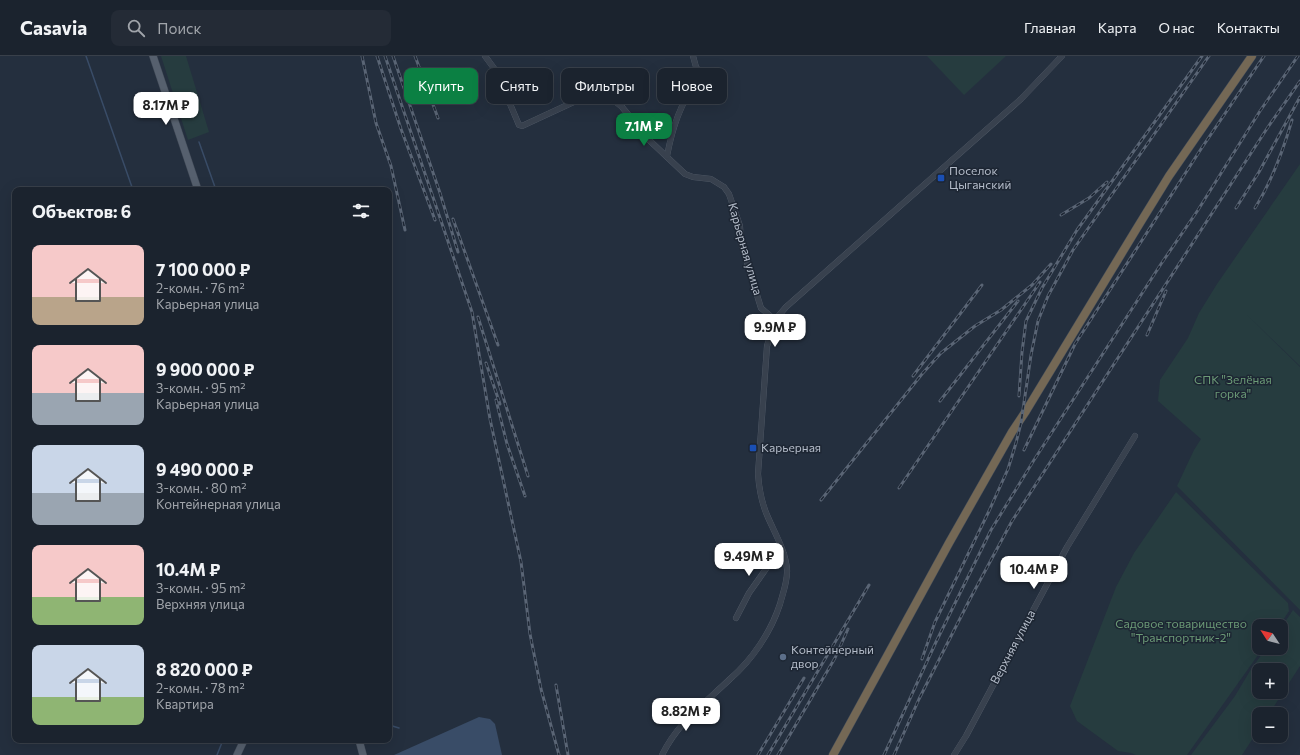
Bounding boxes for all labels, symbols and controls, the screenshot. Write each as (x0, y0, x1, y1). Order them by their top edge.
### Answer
search box (111, 10, 391, 46)
text: Casavia (20, 16, 87, 39)
icon: search (125, 17, 147, 39)
text: Поиск (157, 19, 201, 37)
text: Главная (1024, 19, 1076, 36)
text: Карта (1098, 19, 1136, 36)
text: О нас (1158, 19, 1195, 36)
text: Контакты (1217, 19, 1280, 36)
chip: Купить (404, 68, 478, 104)
chip: Снять (486, 68, 553, 104)
chip: Фильтры (561, 68, 649, 104)
chip: Новое (657, 68, 727, 104)
pin: 8.17M ₽ (129, 92, 203, 126)
text: 8.17M ₽ (143, 97, 189, 113)
pin: 7.1M ₽ (611, 113, 677, 147)
text: 7.1M ₽ (625, 118, 663, 134)
place label: Поселок Цыганский (949, 163, 1011, 191)
marker: Поселок Цыганский (936, 173, 946, 183)
icon: filters (350, 200, 372, 222)
text: Объектов: 6 (32, 201, 131, 222)
street label: Карьерная улица (726, 201, 766, 296)
text: 7 100 000 ₽ (156, 259, 250, 280)
icon: home (64, 261, 112, 309)
text: 2-комн. · 76 m² (156, 280, 245, 296)
text: Карьерная улица (156, 296, 259, 312)
pin: 9.9M ₽ (742, 314, 808, 348)
text: 9.9M ₽ (754, 319, 796, 335)
text: 9 900 000 ₽ (156, 359, 254, 380)
icon: home (64, 361, 112, 409)
park label: СПК "Зелёная горка" (1194, 372, 1272, 400)
text: 3-комн. · 95 m² (156, 380, 246, 396)
text: Карьерная улица (156, 396, 259, 412)
place label: Карьерная (761, 440, 821, 454)
marker: Карьерная (748, 443, 758, 453)
text: 9 490 000 ₽ (156, 459, 254, 480)
icon: home (64, 461, 112, 509)
text: 3-комн. · 80 m² (156, 480, 247, 496)
text: Контейнерная улица (156, 496, 281, 512)
pin: 9.49M ₽ (712, 543, 786, 577)
text: 9.49M ₽ (724, 548, 774, 564)
pin: 10.4M ₽ (997, 556, 1071, 590)
text: 10.4M ₽ (156, 559, 220, 580)
icon: home (64, 561, 112, 609)
text: 10.4M ₽ (1009, 561, 1059, 577)
text: 3-комн. · 95 m² (156, 580, 246, 596)
text: Верхняя улица (156, 596, 245, 612)
street label: Верхняя улица (987, 607, 1038, 686)
park label: Садовое товарищество "Транспортник-2" (1115, 616, 1247, 644)
north arrow (1252, 619, 1288, 655)
map controls (1252, 619, 1288, 743)
place label: Контейнерный двор (791, 642, 874, 670)
marker: Контейнерный двор (778, 652, 788, 662)
text: 8 820 000 ₽ (156, 659, 253, 680)
icon: home (64, 661, 112, 709)
button: + (1252, 663, 1288, 699)
text: 2-комн. · 78 m² (156, 680, 245, 696)
text: Квартира (156, 696, 214, 712)
pin: 8.82M ₽ (649, 698, 723, 732)
text: 8.82M ₽ (661, 703, 711, 719)
button: − (1252, 707, 1288, 743)

